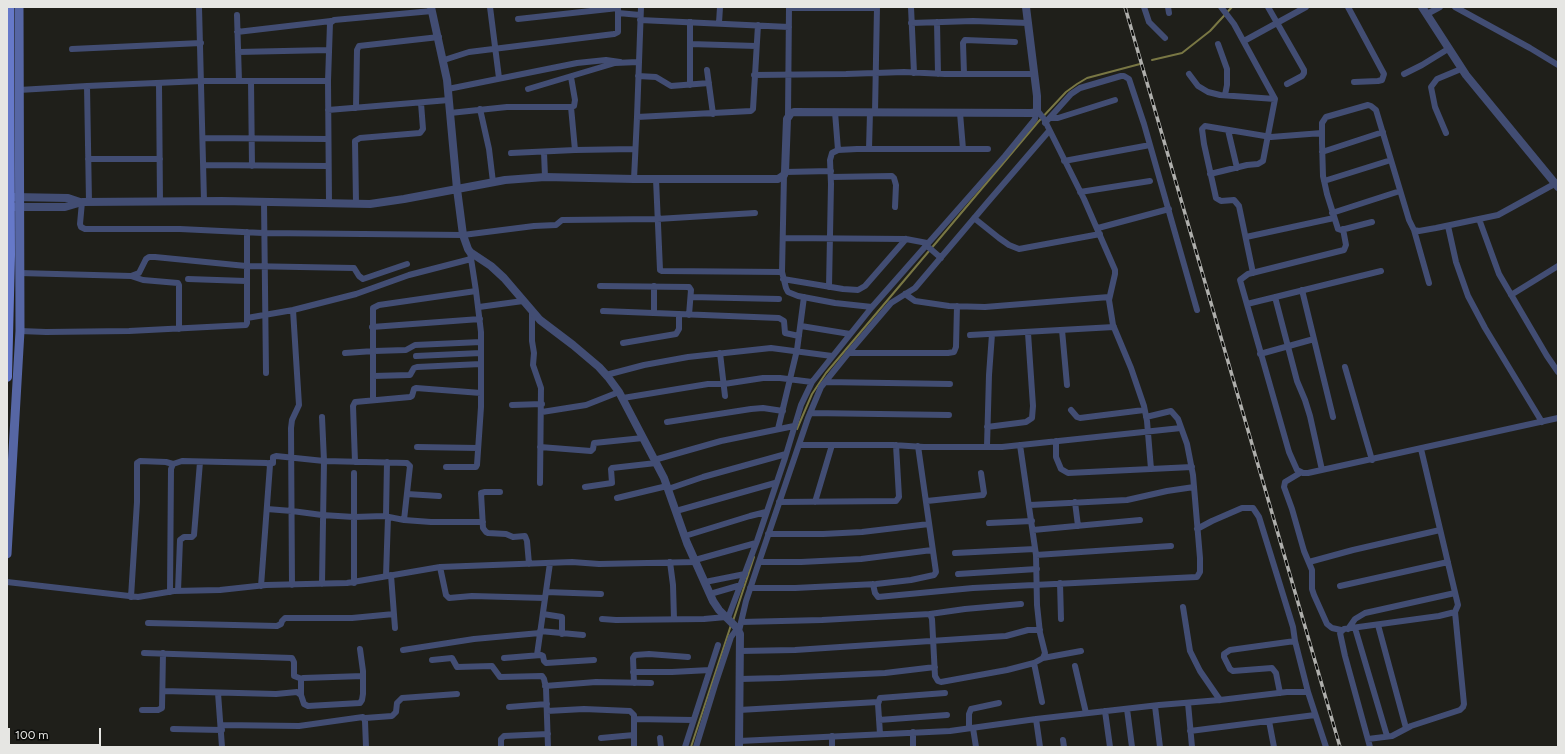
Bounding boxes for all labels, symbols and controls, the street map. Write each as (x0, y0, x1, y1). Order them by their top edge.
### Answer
scale bar (10, 720, 103, 746)
text: 100 m (15, 728, 49, 742)

